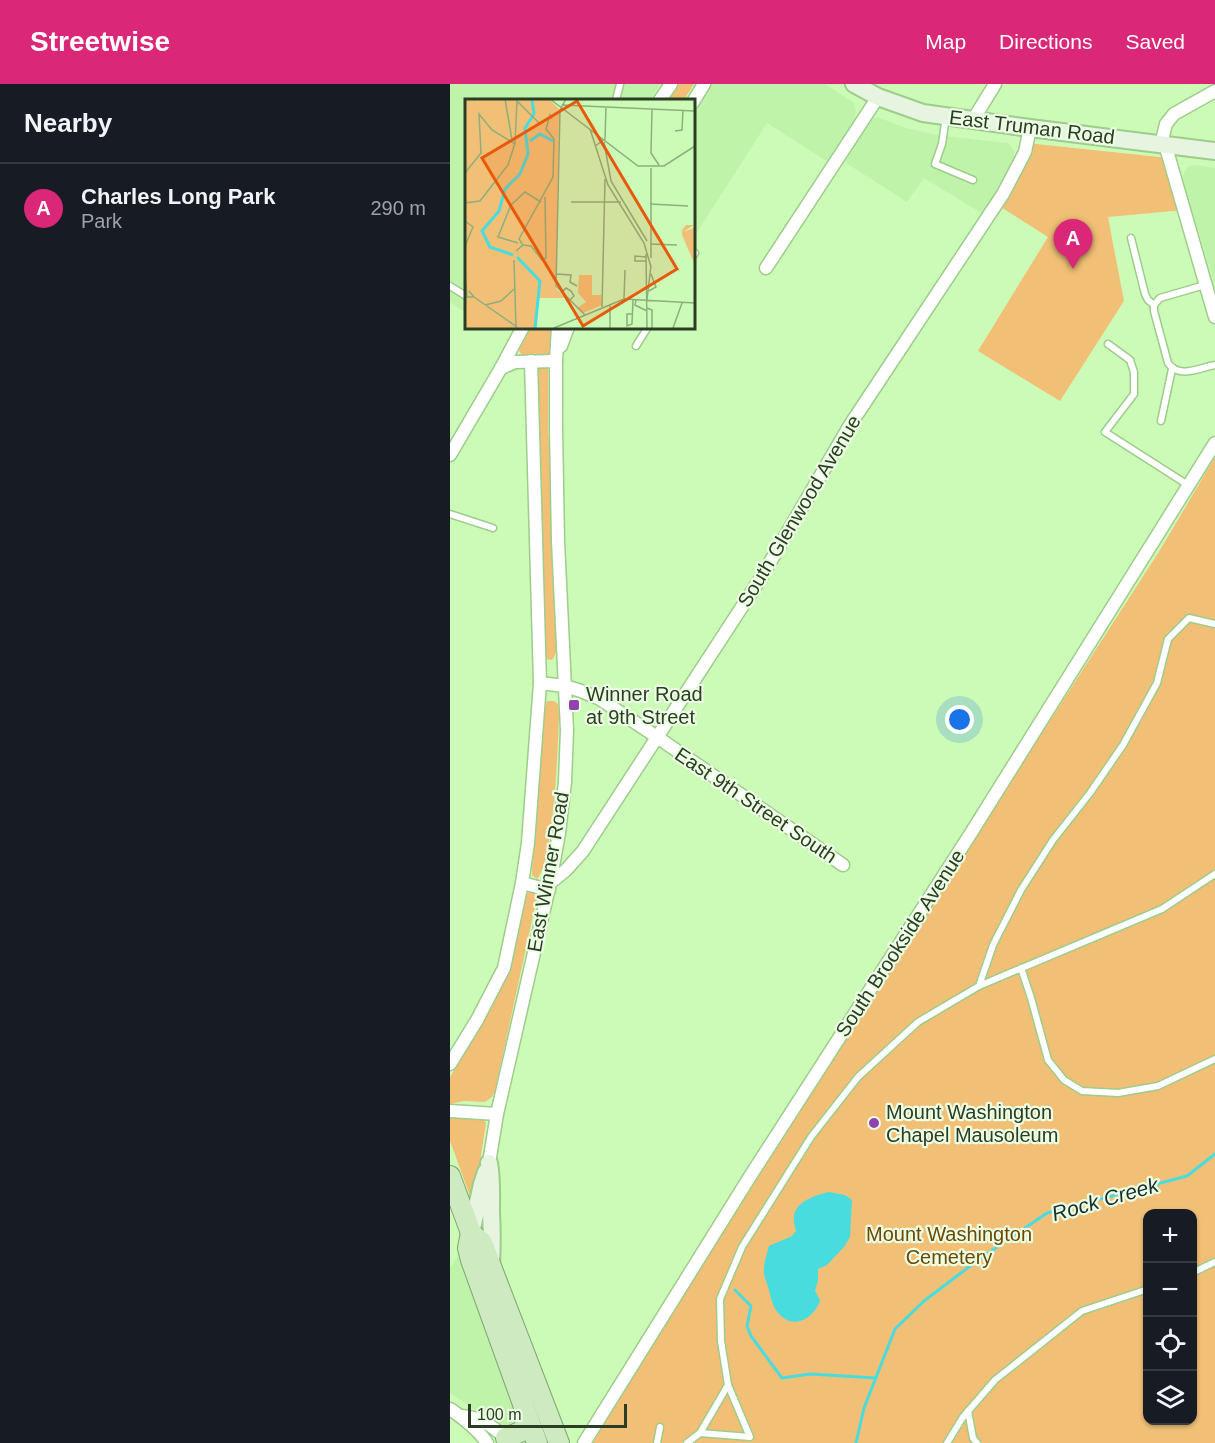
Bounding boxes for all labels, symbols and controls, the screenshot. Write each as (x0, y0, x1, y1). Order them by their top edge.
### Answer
text: Streetwise (30, 26, 170, 57)
text: Map (925, 30, 966, 53)
text: Directions (999, 30, 1092, 53)
text: Saved (1125, 30, 1185, 53)
inset map (465, 99, 694, 328)
street label: East Truman Road (948, 106, 1116, 148)
text: Nearby (24, 108, 112, 138)
text: Charles Long Park (81, 184, 275, 209)
text: A (36, 197, 51, 219)
text: 290 m (370, 197, 426, 219)
text: Park (81, 210, 122, 232)
pin: A (1054, 220, 1092, 269)
street label: South Glenwood Avenue (733, 411, 865, 611)
place label: Winner Road at 9th Street (586, 683, 703, 728)
marker: Winner Road at 9th Street (567, 698, 581, 712)
your location (945, 705, 974, 734)
street label: East 9th Street South (671, 743, 841, 867)
street label: East Winner Road (523, 790, 573, 954)
street label: South Brookside Avenue (831, 845, 969, 1041)
place label: Mount Washington Chapel Mausoleum (886, 1101, 1058, 1146)
marker: Mount Washington Chapel Mausoleum (867, 1116, 881, 1130)
water label: Rock Creek (1049, 1172, 1162, 1225)
map controls (1143, 1209, 1197, 1425)
button: + (1143, 1209, 1197, 1263)
park label: Mount Washington Cemetery (866, 1223, 1032, 1268)
button: − (1143, 1263, 1197, 1317)
button: locate (1143, 1317, 1197, 1371)
button: layers (1143, 1371, 1197, 1425)
scale bar (468, 1401, 627, 1428)
text: 100 m (477, 1406, 521, 1423)

